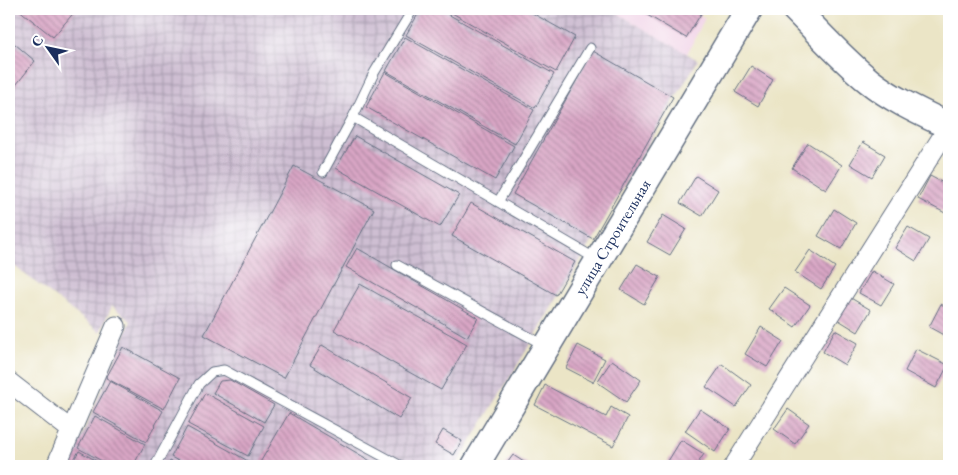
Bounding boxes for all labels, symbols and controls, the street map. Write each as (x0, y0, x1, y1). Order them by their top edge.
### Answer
north arrow (22, 22, 72, 72)
text: С (27, 32, 47, 50)
street label: улица Строительная (570, 175, 655, 299)

